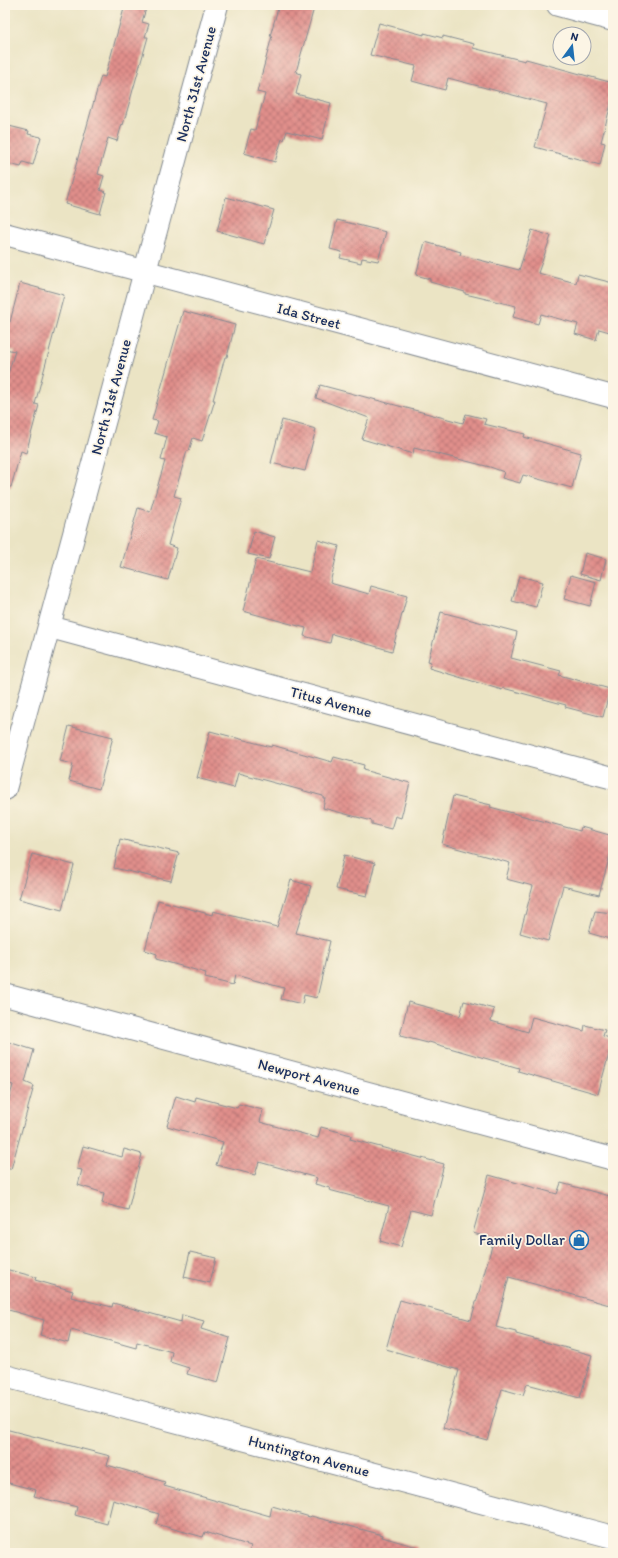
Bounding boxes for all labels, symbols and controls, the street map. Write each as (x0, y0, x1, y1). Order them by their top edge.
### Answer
street label: North 31st Avenue (172, 24, 220, 144)
north arrow (552, 26, 592, 66)
text: N (569, 30, 580, 44)
street label: Ida Street (275, 299, 343, 333)
street label: North 31st Avenue (87, 337, 135, 457)
street label: Titus Avenue (288, 682, 374, 722)
street label: Newport Avenue (256, 1055, 362, 1099)
shop icon: Family Dollar (568, 1229, 590, 1251)
place label: Family Dollar (479, 1231, 565, 1249)
street label: Huntington Avenue (246, 1431, 372, 1481)

